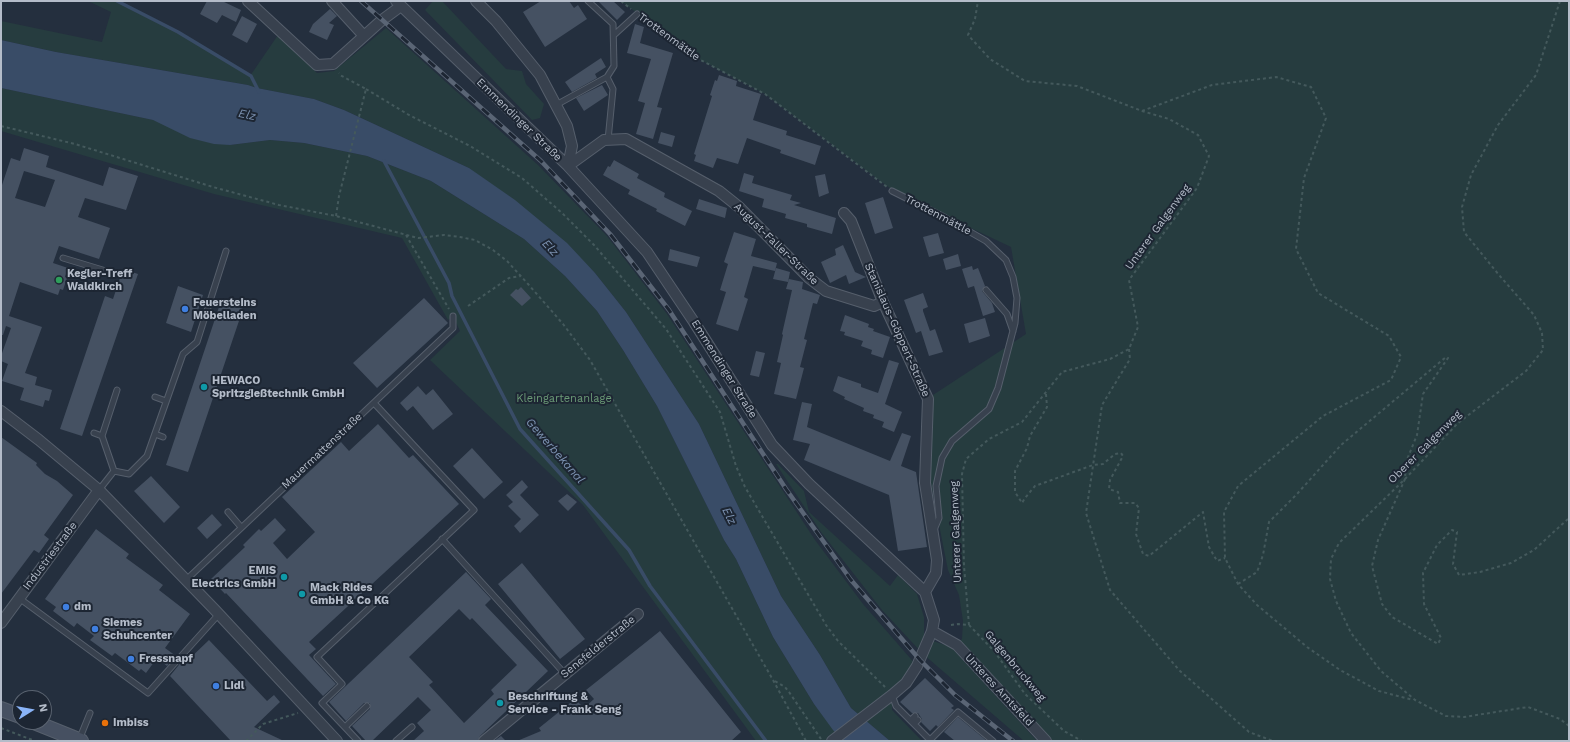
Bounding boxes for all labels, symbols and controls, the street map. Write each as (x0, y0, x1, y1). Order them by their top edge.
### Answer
street label: Trottenmättle (636, 10, 702, 64)
street label: Emmendinger Straße (474, 76, 564, 164)
water label: Elz (237, 106, 257, 124)
street label: Unterer Galgenweg (1123, 182, 1193, 272)
street label: Trottenmättle (903, 192, 973, 238)
street label: August-Faller-Straße (731, 200, 821, 288)
water label: Elz (539, 237, 561, 259)
street label: Stanislaus-Göppert-Straße (861, 261, 933, 399)
place label: Kegler-Treff Waldkirch (67, 267, 132, 293)
marker: Kegler-Treff Waldkirch (54, 275, 64, 285)
place label: Feuersteins Möbelladen (193, 296, 257, 322)
marker: Feuersteins Möbelladen (180, 304, 190, 314)
street label: Emmendinger Straße (688, 317, 760, 421)
place label: HEWACO Spritzgießtechnik GmbH (212, 374, 345, 400)
marker: HEWACO Spritzgießtechnik GmbH (199, 382, 209, 392)
park label: Kleingartenanlage (516, 392, 612, 406)
street label: Oberer Galgenweg (1386, 408, 1464, 486)
street label: Mauermattenstraße (279, 410, 365, 492)
water label: Gewerbekanal (523, 415, 587, 487)
street label: Unterer Galgenweg (948, 481, 964, 583)
water label: Elz (719, 505, 739, 527)
street label: Industriestraße (20, 519, 80, 593)
place label: EMIS Electrics GmbH (192, 564, 276, 590)
marker: EMIS Electrics GmbH (279, 572, 289, 582)
place label: Mack Rides GmbH & Co KG (310, 581, 389, 607)
marker: Mack Rides GmbH & Co KG (297, 589, 307, 599)
place label: dm (74, 600, 91, 614)
marker: dm (61, 602, 71, 612)
street label: Senefelderstraße (558, 613, 638, 681)
place label: Siemes Schuhcenter (103, 616, 172, 642)
marker: Siemes Schuhcenter (90, 624, 100, 634)
street label: Galgenbruckweg (982, 628, 1048, 704)
street label: Unteres Amtsfeld (962, 651, 1036, 729)
place label: Fressnapf (139, 652, 193, 666)
marker: Fressnapf (126, 654, 136, 664)
place label: Lidl (224, 679, 244, 693)
marker: Lidl (211, 681, 221, 691)
north arrow (12, 690, 52, 730)
place label: Beschriftung & Service - Frank Seng (508, 690, 621, 716)
marker: Beschriftung & Service - Frank Seng (495, 698, 505, 708)
text: N (36, 703, 50, 713)
place label: Imbiss (113, 716, 149, 730)
marker: Imbiss (100, 718, 110, 728)

